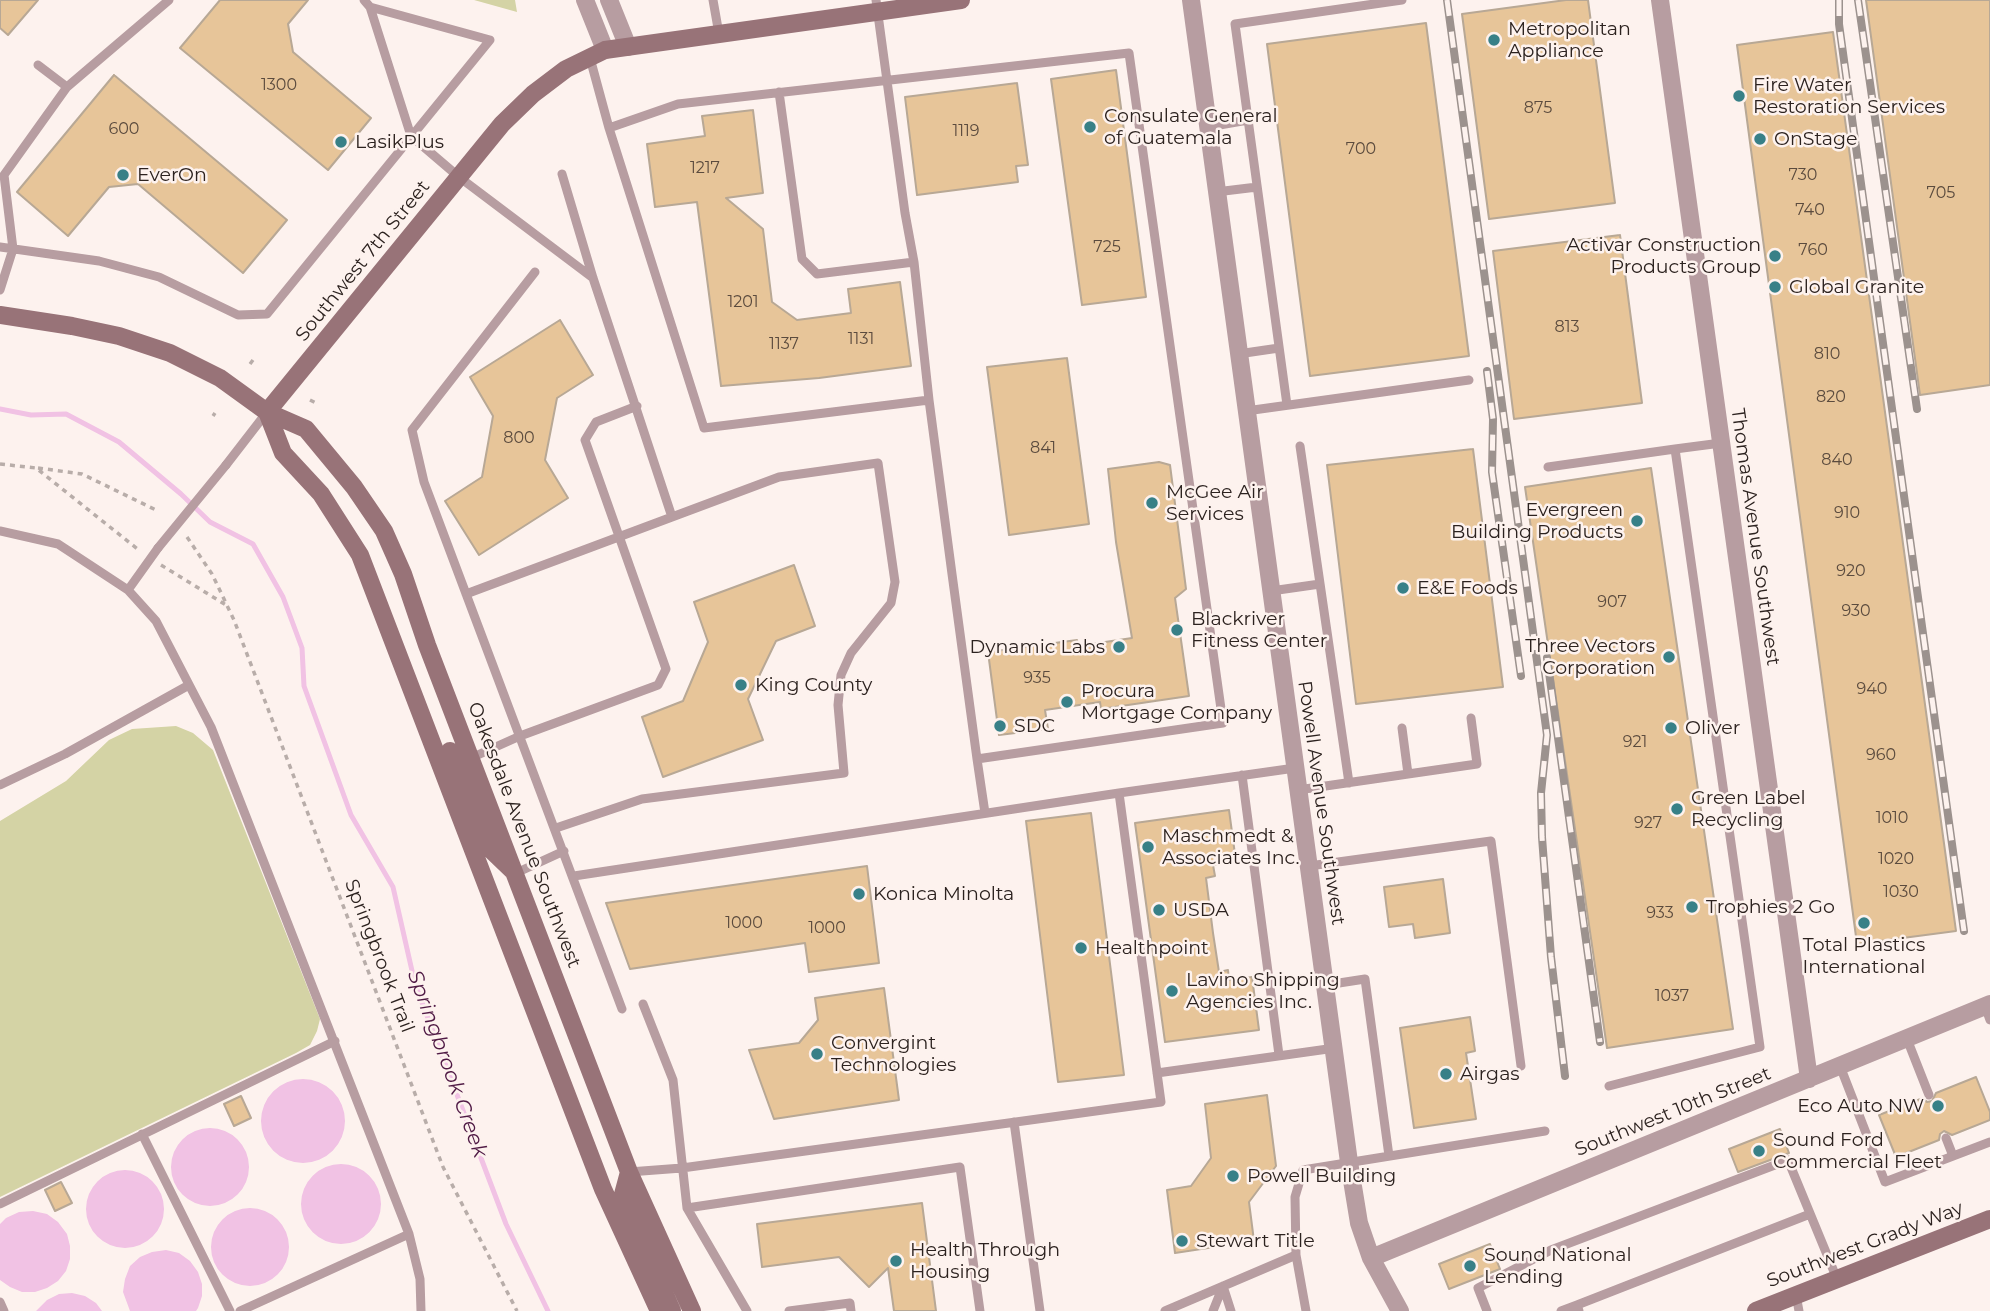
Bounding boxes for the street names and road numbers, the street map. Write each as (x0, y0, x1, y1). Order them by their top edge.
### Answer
street label: Southwest 7th Street (291, 176, 435, 346)
street label: Thomas Avenue Southwest (1726, 407, 1784, 667)
street label: Powell Avenue Southwest (1293, 679, 1349, 927)
street label: Oakesdale Avenue Southwest (463, 699, 585, 971)
street label: Springbrook Trail (339, 876, 419, 1036)
street label: Southwest 10th Street (1572, 1062, 1774, 1162)
street label: Southwest Grady Way (1764, 1197, 1966, 1293)

